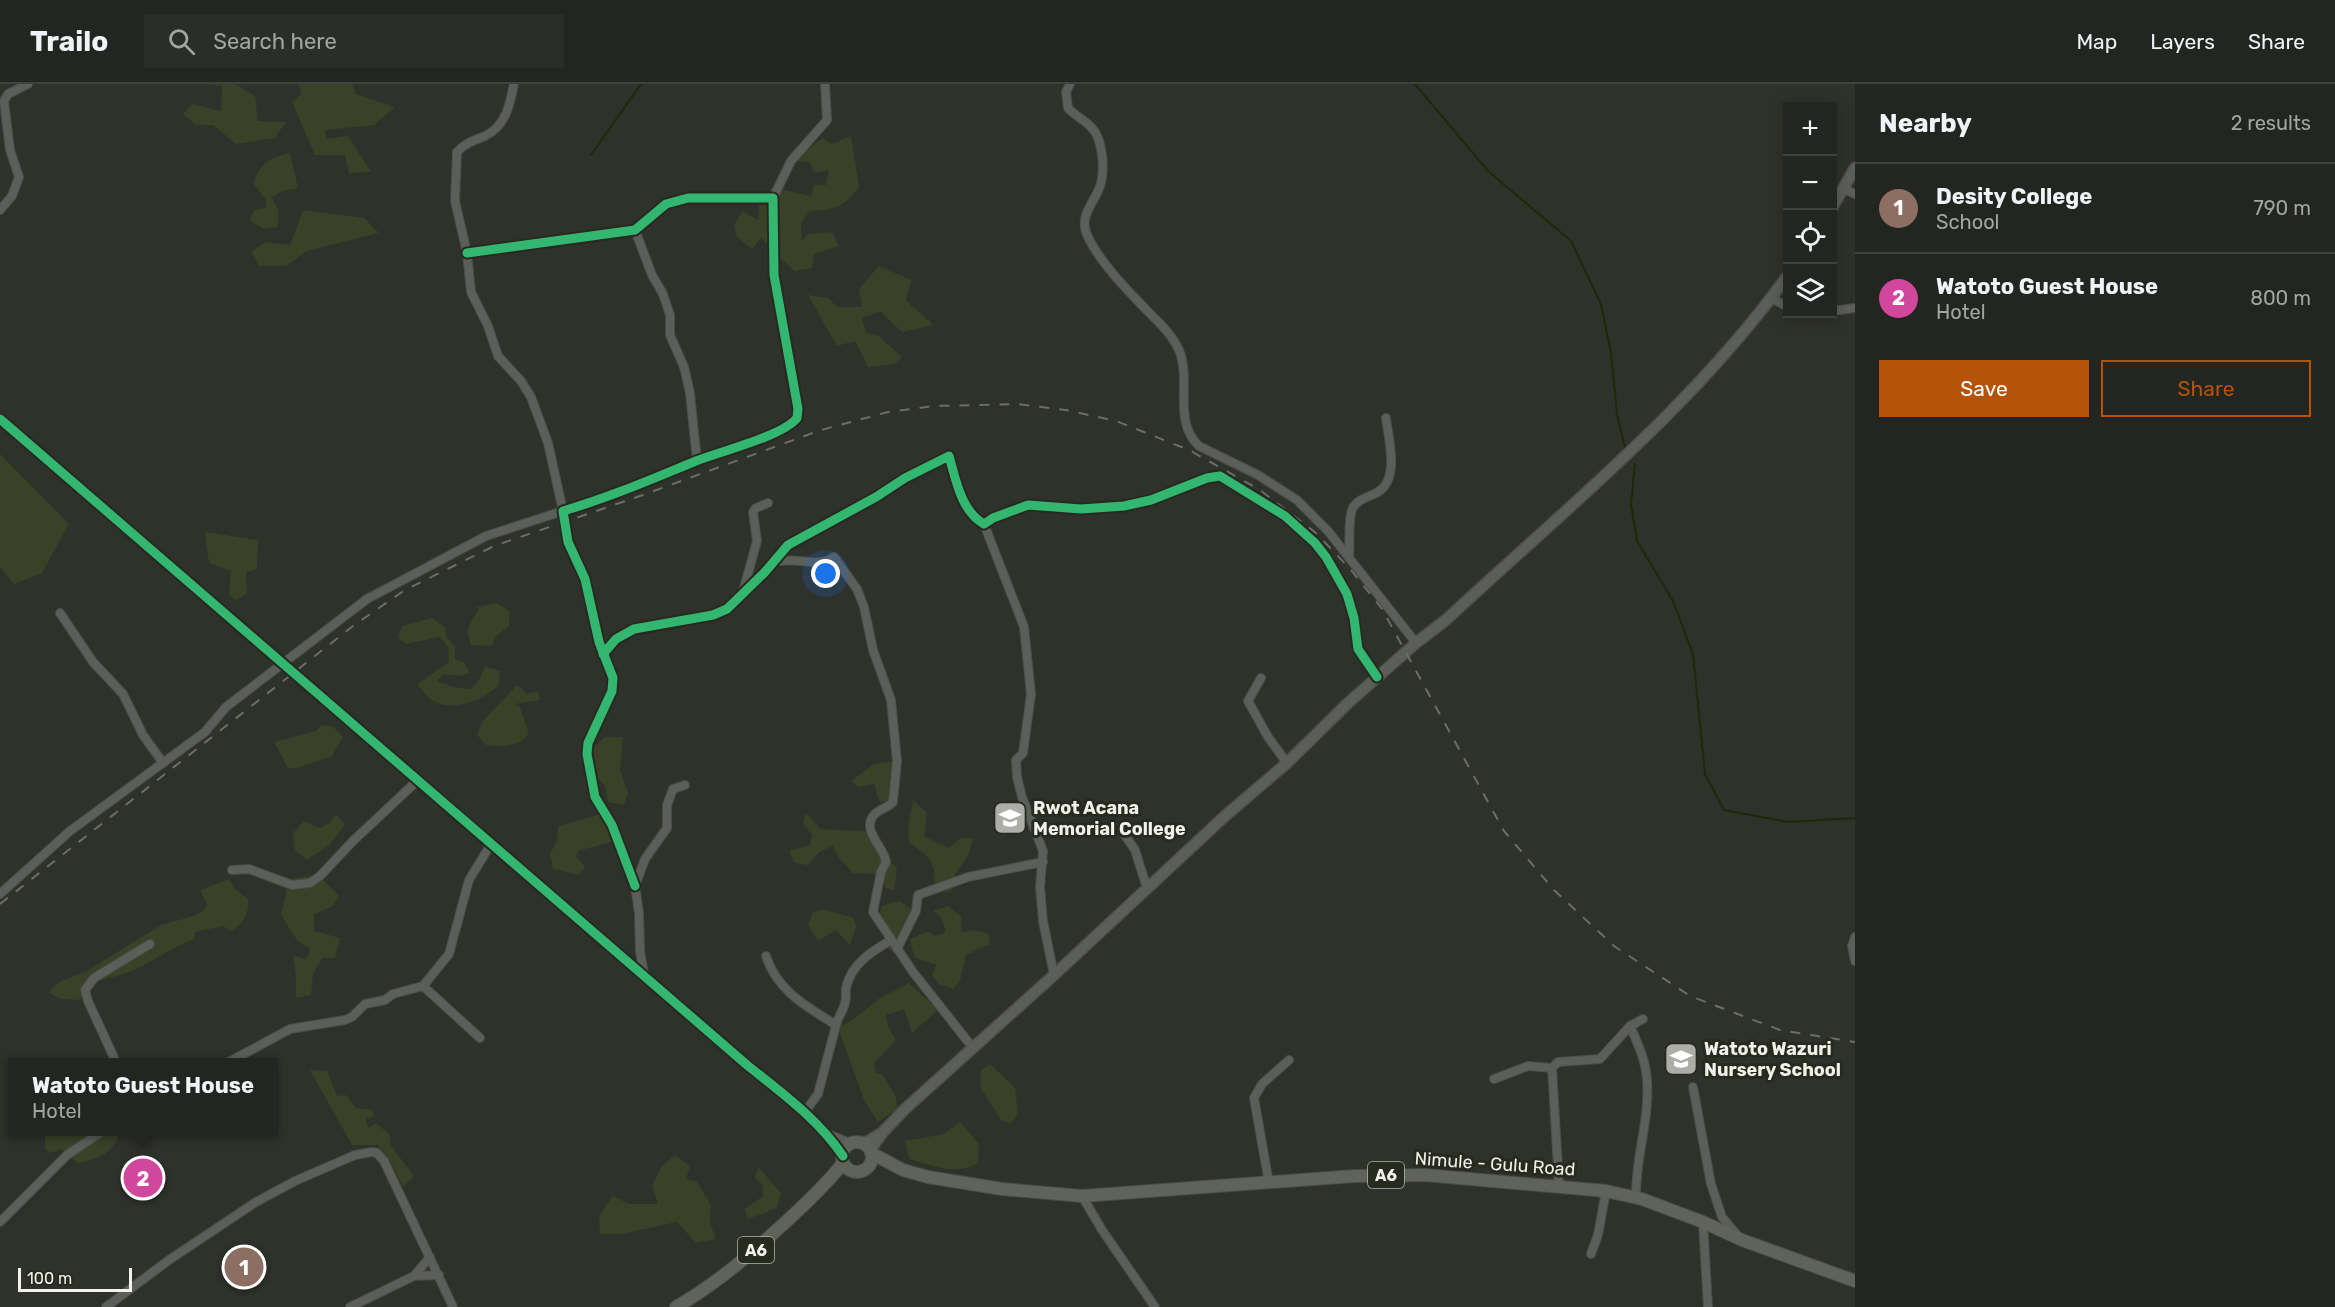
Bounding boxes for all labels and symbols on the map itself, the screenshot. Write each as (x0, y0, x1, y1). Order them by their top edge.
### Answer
your location (811, 559, 840, 588)
place label: Rwot Acana Memorial College (1033, 797, 1186, 840)
school or university icon: Rwot Acana Memorial College (992, 800, 1028, 836)
place label: Watoto Wazuri Nursery School (1704, 1038, 1841, 1081)
school or university icon: Watoto Wazuri Nursery School (1663, 1041, 1699, 1077)
street label: Nimule - Gulu Road (1414, 1147, 1576, 1181)
pin: 2 (124, 1156, 162, 1200)
road number: A6 (1368, 1162, 1404, 1188)
road number: A6 (738, 1237, 774, 1263)
pin: 1 (224, 1244, 264, 1290)
scale bar (18, 1265, 132, 1292)

